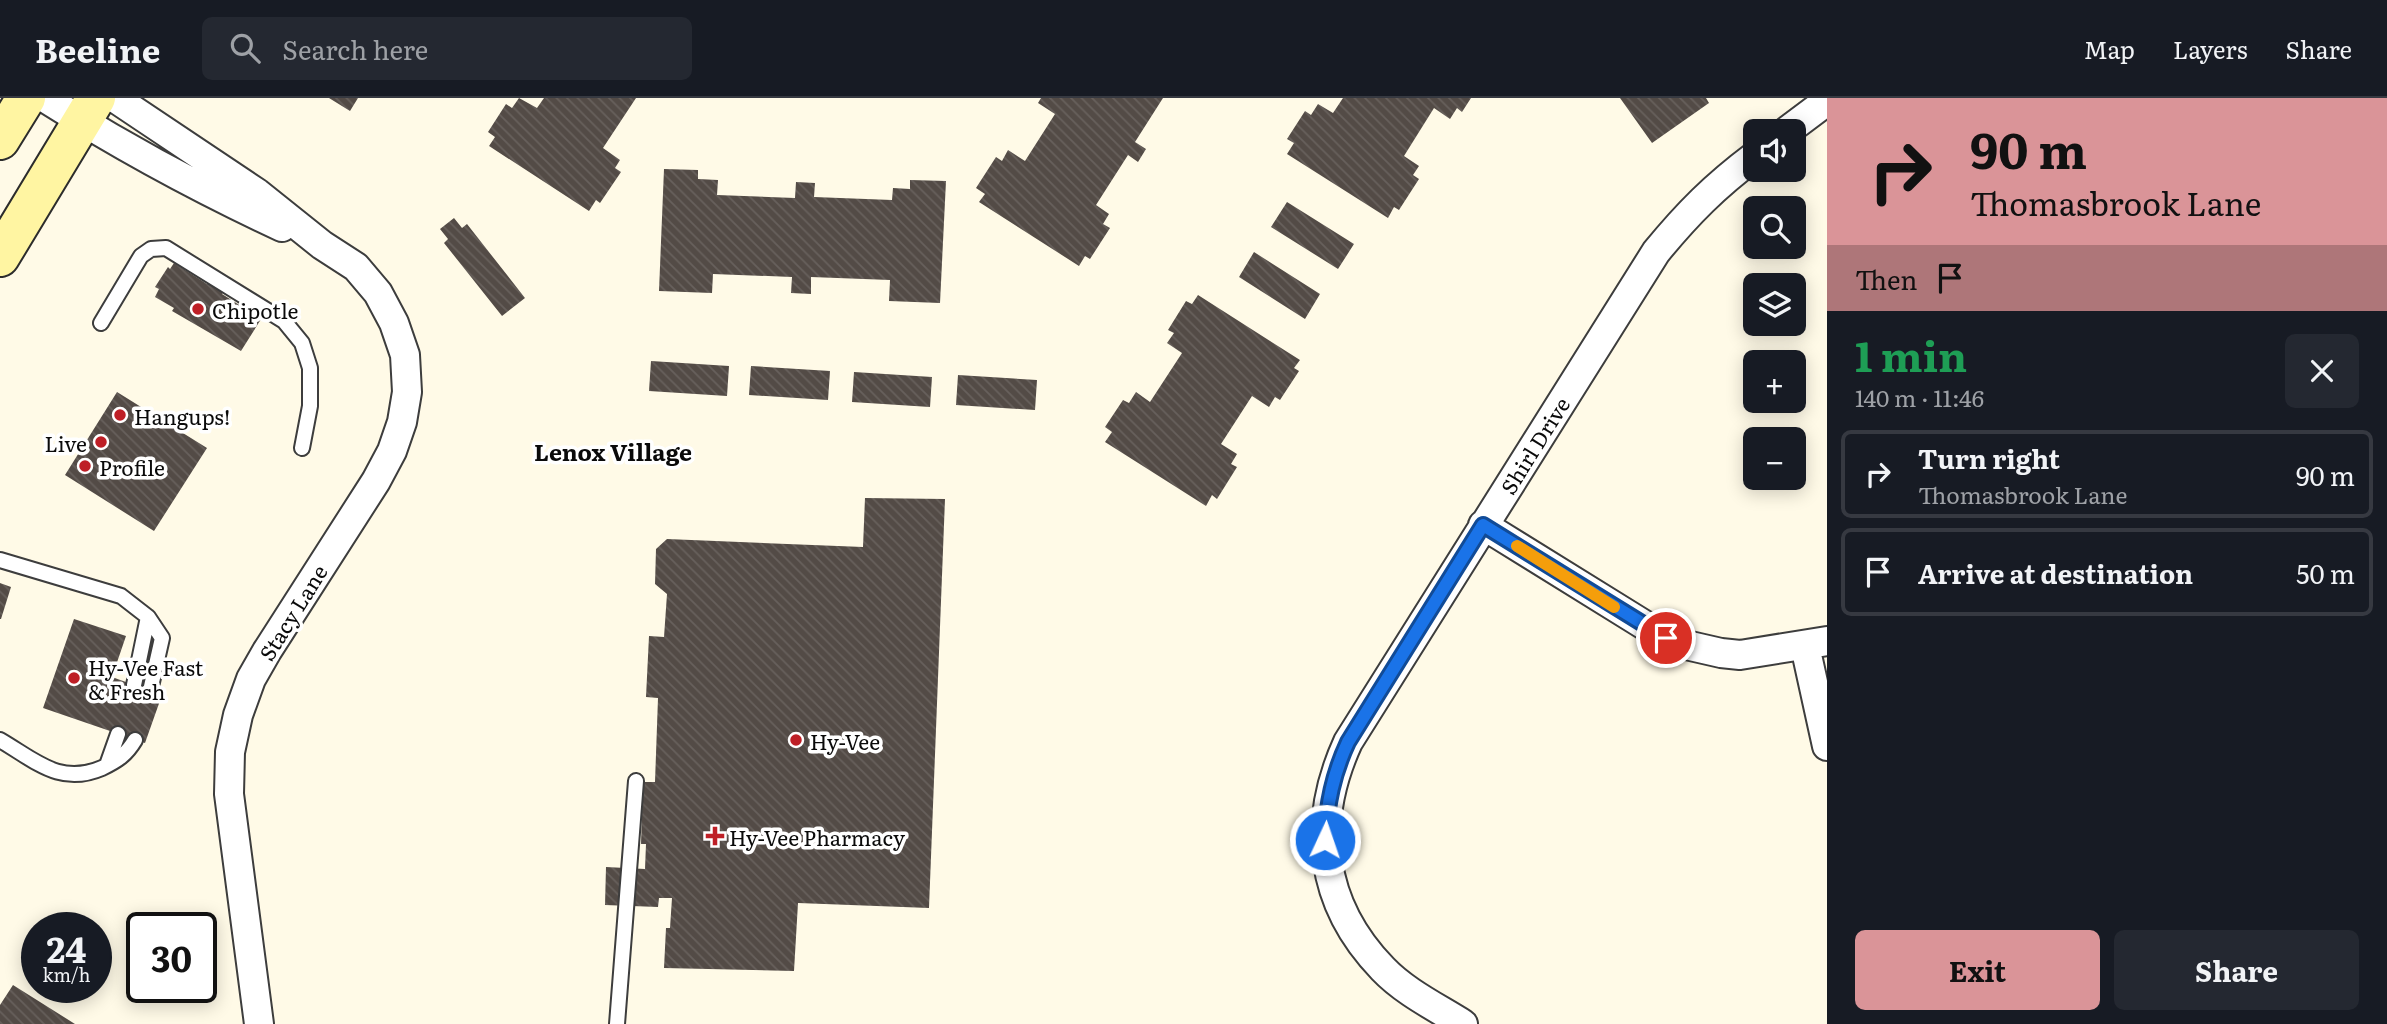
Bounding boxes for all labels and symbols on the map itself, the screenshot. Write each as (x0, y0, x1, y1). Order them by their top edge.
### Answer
place label: Chipotle (212, 294, 299, 325)
marker: Chipotle (190, 301, 206, 317)
street label: Shirl Drive (1492, 390, 1576, 500)
place label: Hangups! (134, 400, 231, 431)
marker: Hangups! (112, 407, 128, 423)
place label: Live (44, 427, 87, 458)
marker: Live (93, 434, 109, 450)
district label: Lenox Village (534, 434, 692, 468)
place label: Profile (99, 451, 165, 482)
marker: Profile (77, 458, 93, 474)
street label: Stacy Lane (250, 558, 334, 666)
pin (1636, 608, 1696, 668)
place label: Hy-Vee Fast & Fresh (88, 651, 204, 706)
marker: Hy-Vee Fast & Fresh (66, 670, 82, 686)
place label: Hy-Vee (810, 725, 880, 756)
marker: Hy-Vee (788, 732, 804, 748)
position arrow (1288, 803, 1362, 877)
place label: Hy-Vee Pharmacy (729, 821, 906, 852)
marker: Hy-Vee Pharmacy (707, 828, 723, 844)
speed limit sign: 30 (126, 912, 217, 1003)

